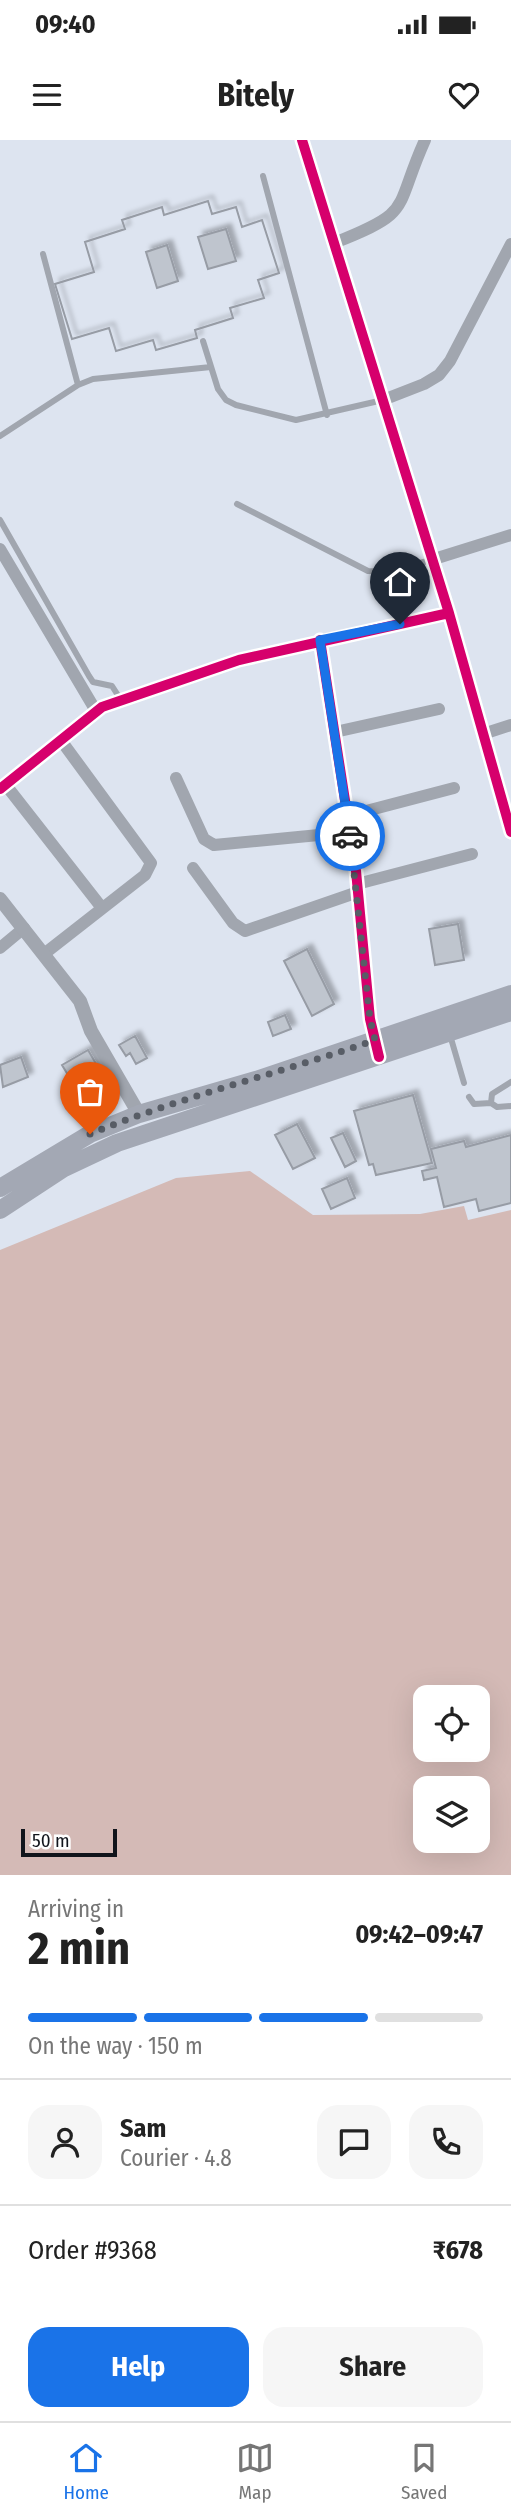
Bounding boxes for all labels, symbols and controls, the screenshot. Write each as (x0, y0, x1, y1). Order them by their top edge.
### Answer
text: 09:40 (35, 9, 96, 40)
icon: menu (28, 76, 66, 114)
text: Bitely (217, 76, 294, 114)
icon: heart (445, 76, 483, 114)
pin (370, 552, 430, 624)
icon: home (381, 563, 419, 601)
courier (315, 801, 385, 871)
icon: car (331, 817, 369, 855)
pin (60, 1062, 120, 1134)
icon: bag (71, 1073, 109, 1111)
map controls (413, 1685, 490, 1853)
button: locate (413, 1685, 490, 1762)
button: layers (413, 1776, 490, 1853)
scale bar (21, 1826, 117, 1858)
text: 50 m (32, 1829, 70, 1852)
text: Arriving in (28, 1895, 124, 1923)
text: 09:42–09:47 (355, 1919, 483, 1950)
text: 2 min (28, 1921, 130, 1976)
text: On the way · 150 m (28, 2032, 203, 2060)
button: person (28, 2105, 102, 2179)
button: chat (317, 2105, 391, 2179)
button: phone (409, 2105, 483, 2179)
text: Sam (120, 2113, 166, 2144)
text: Courier · 4.8 (120, 2144, 232, 2172)
text: Order #9368 (28, 2235, 157, 2266)
text: ₹678 (433, 2235, 483, 2266)
button: Help (28, 2327, 249, 2407)
button: Share (263, 2327, 483, 2407)
tab: Home (64, 2439, 109, 2504)
tab: Map (236, 2439, 274, 2504)
tab: Saved (401, 2439, 447, 2504)

